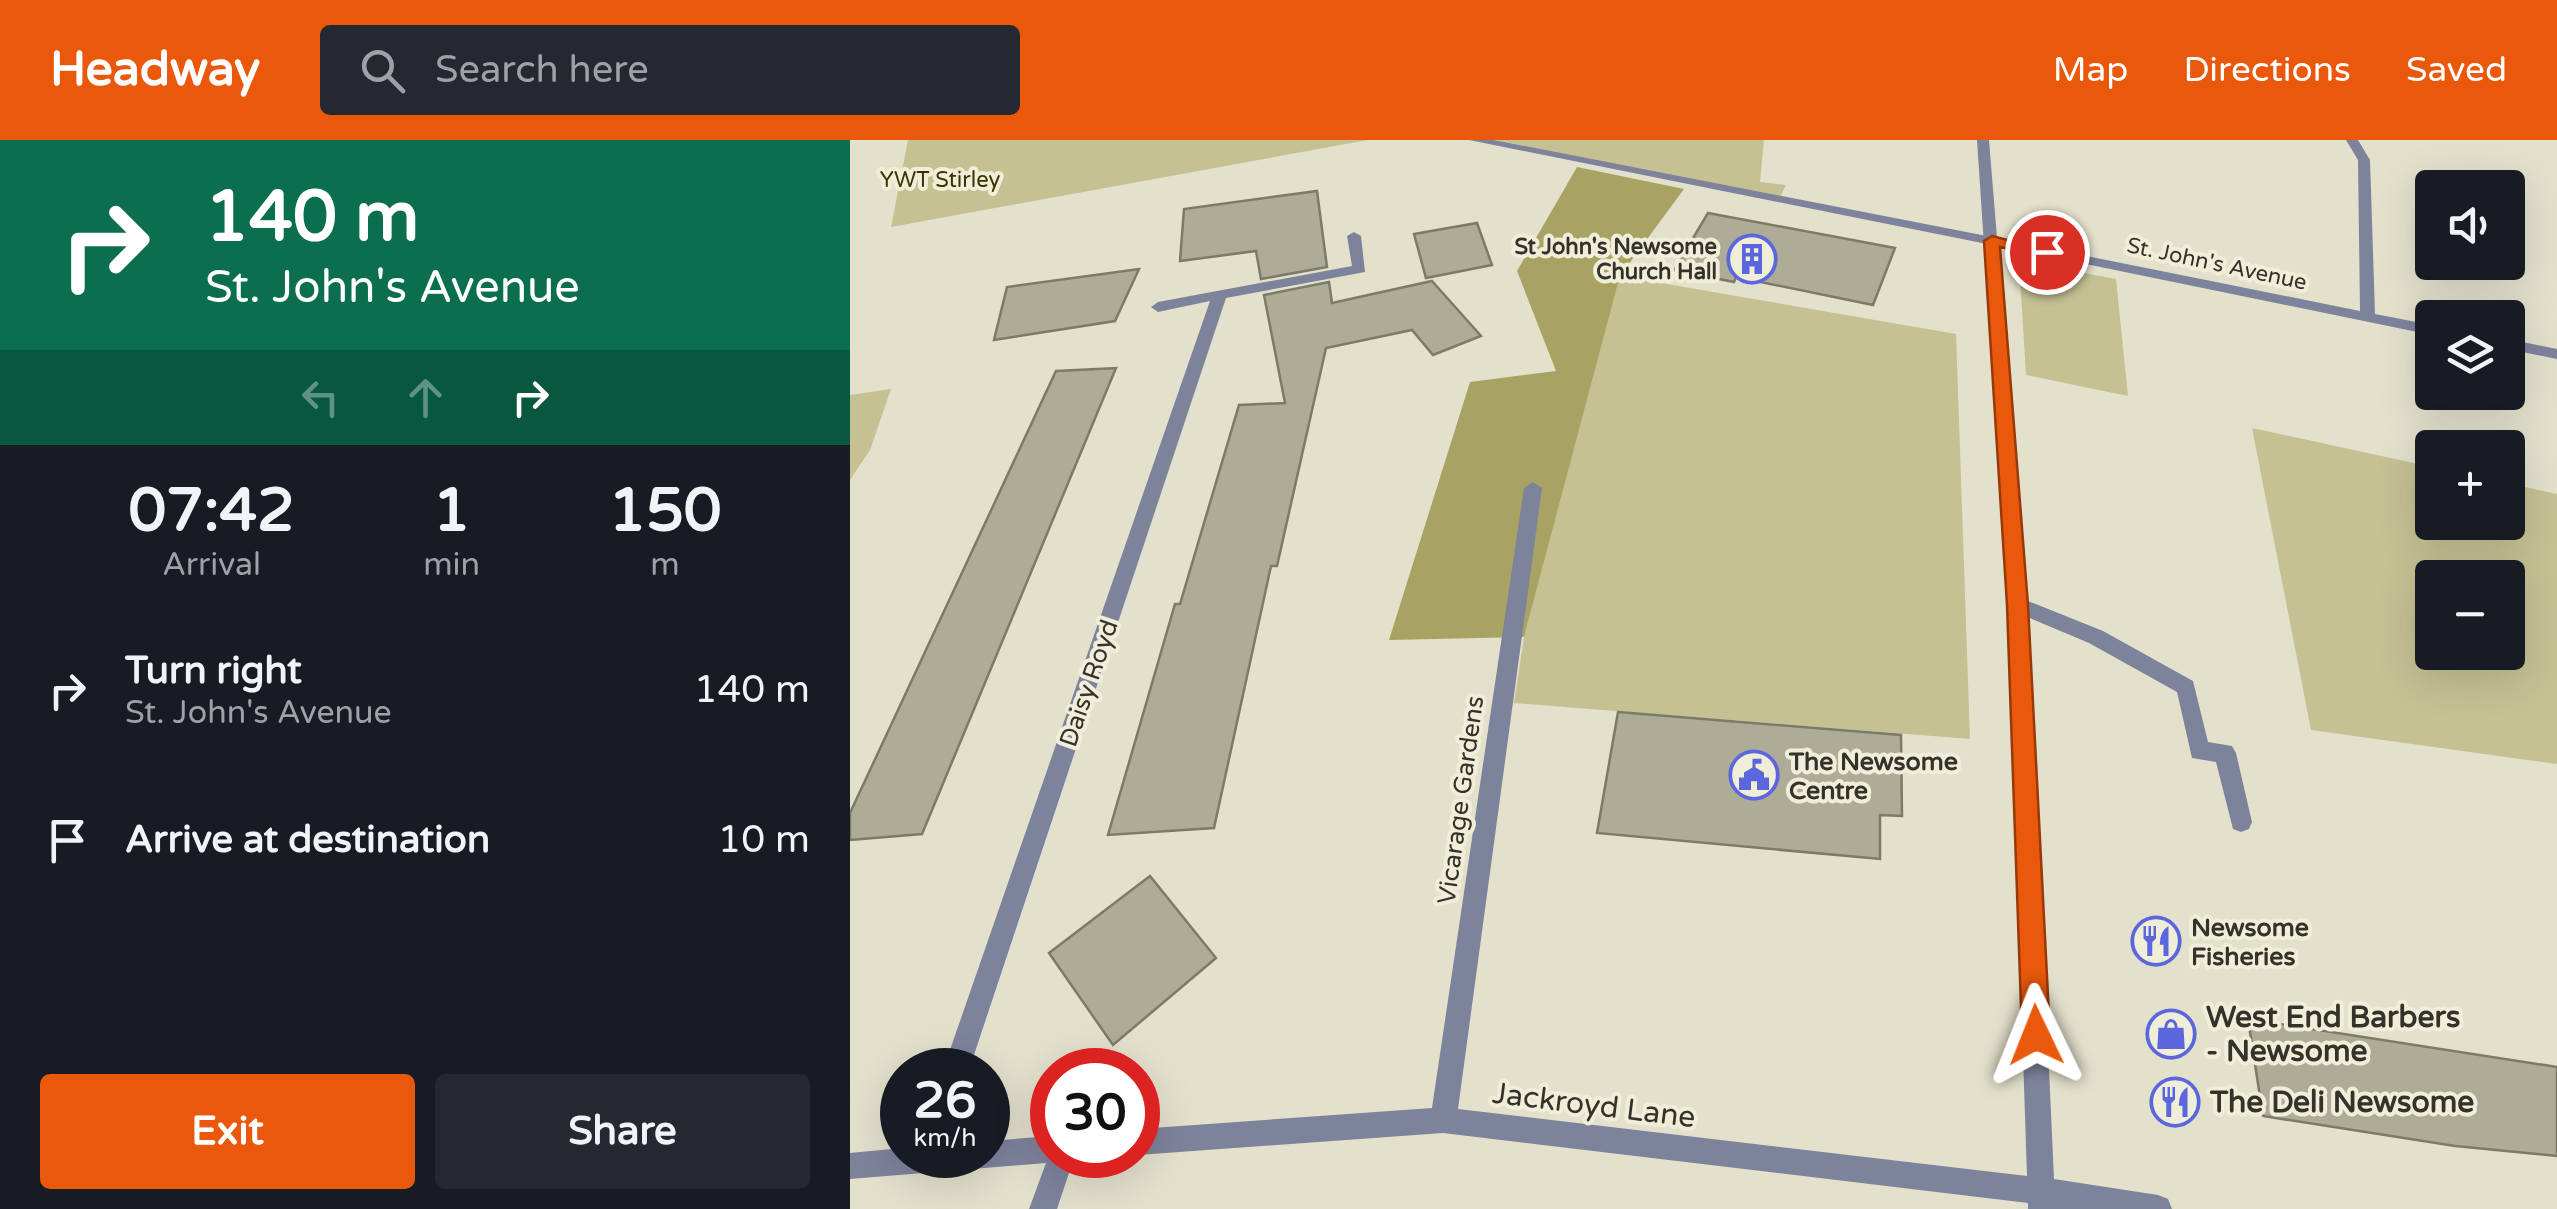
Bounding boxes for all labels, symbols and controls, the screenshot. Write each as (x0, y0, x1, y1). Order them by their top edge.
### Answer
search box (320, 25, 1020, 115)
text: Headway (50, 41, 260, 99)
icon: search (355, 43, 410, 98)
text: Search here (435, 47, 649, 93)
text: Map (2053, 49, 2128, 91)
text: Directions (2183, 49, 2351, 91)
text: Saved (2406, 49, 2507, 91)
park label: YWT Stirley (880, 167, 1001, 193)
map controls (2415, 170, 2525, 670)
button: sound (2415, 170, 2525, 280)
text: 140 m (205, 176, 419, 260)
icon: right (40, 180, 170, 310)
pin (2005, 210, 2090, 295)
icon: arrive (2020, 225, 2075, 280)
street label: St. John's Avenue (2124, 232, 2309, 296)
building icon: St John's Newsome Church Hall (1726, 233, 1778, 285)
place label: St John's Newsome Church Hall (1515, 234, 1717, 285)
text: St. John's Avenue (205, 261, 580, 315)
button: layers (2415, 300, 2525, 410)
icon: left (293, 370, 348, 425)
icon: ahead (398, 370, 453, 425)
icon: right (503, 370, 558, 425)
button: + (2415, 430, 2525, 540)
text: 07:42 (128, 475, 295, 547)
text: 1 (433, 475, 470, 547)
text: 150 (608, 475, 722, 547)
text: Arrival (162, 546, 261, 584)
text: min (423, 546, 480, 584)
text: m (650, 546, 680, 584)
button: − (2415, 560, 2525, 670)
street label: Daisy Royd (1053, 616, 1125, 751)
text: Turn right (125, 648, 302, 694)
icon: right (40, 663, 95, 718)
text: 140 m (694, 667, 810, 713)
text: St. John's Avenue (125, 694, 392, 732)
street label: Vicarage Gardens (1432, 694, 1490, 906)
place label: The Newsome Centre (1788, 747, 1958, 806)
public building icon: The Newsome Centre (1728, 749, 1780, 801)
icon: arrive (40, 813, 95, 868)
text: Arrive at destination (125, 817, 490, 863)
text: 10 m (718, 817, 810, 863)
place label: Newsome Fisheries (2191, 913, 2309, 972)
restaurant icon: Newsome Fisheries (2130, 915, 2182, 967)
position arrow (1984, 983, 2088, 1087)
place label: West End Barbers - Newsome (2206, 999, 2460, 1070)
shop icon: West End Barbers - Newsome (2145, 1008, 2197, 1060)
speed limit sign: 30 (1030, 1048, 1160, 1178)
text: 26 (914, 1071, 976, 1131)
button: Exit (40, 1074, 415, 1189)
button: Share (435, 1074, 810, 1189)
street label: Jackroyd Lane (1490, 1075, 1698, 1136)
restaurant icon: The Deli Newsome (2149, 1076, 2201, 1128)
place label: The Deli Newsome (2209, 1084, 2474, 1121)
text: km/h (914, 1123, 976, 1153)

